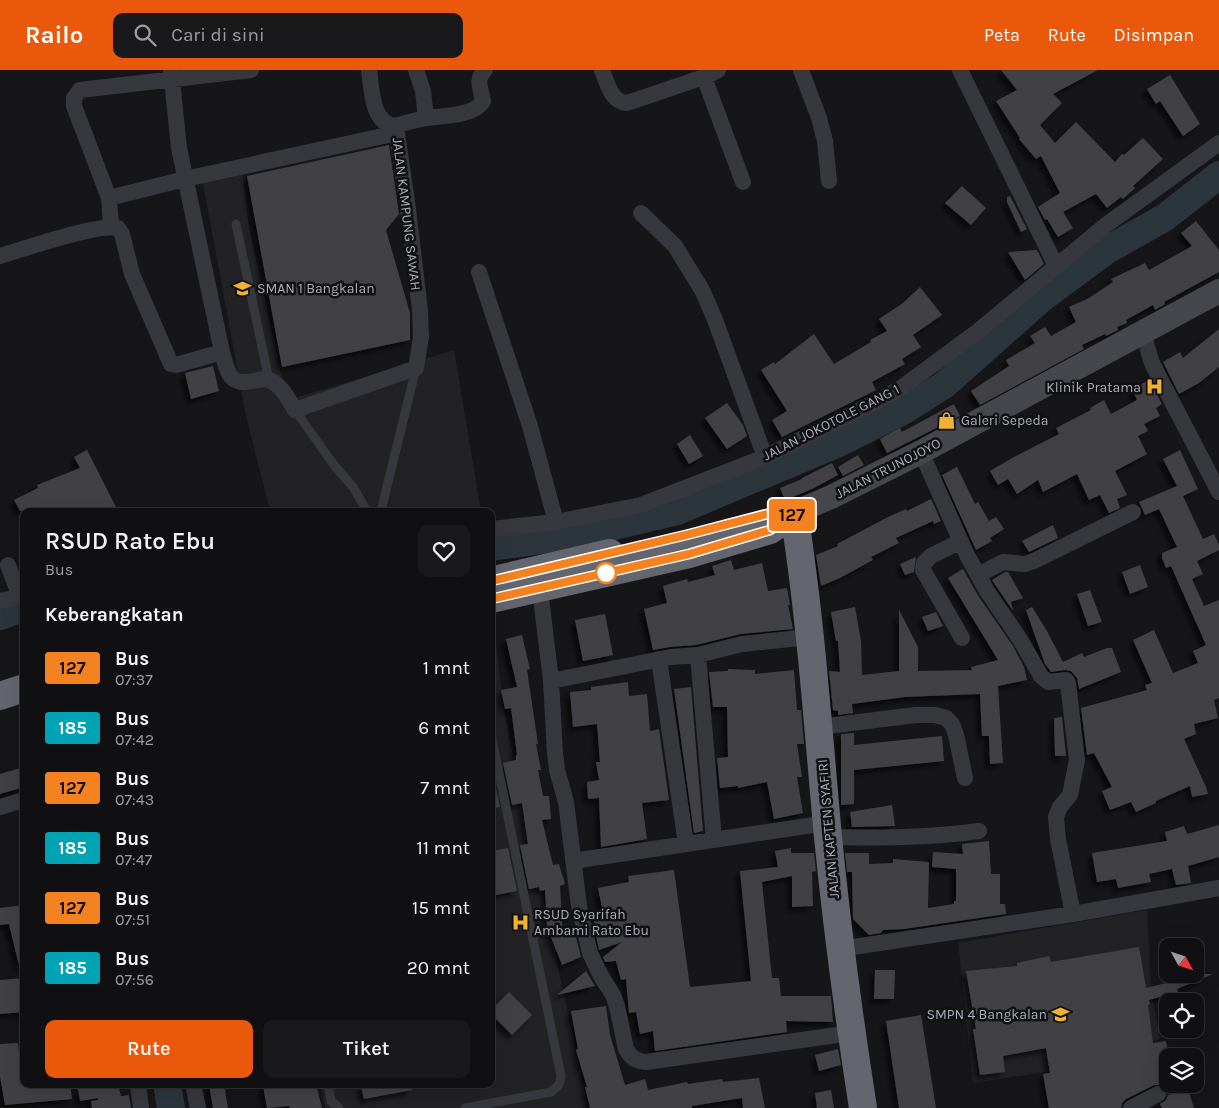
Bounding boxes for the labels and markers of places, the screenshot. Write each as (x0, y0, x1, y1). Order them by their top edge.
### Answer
school or university icon: SMAN 1 Bangkalan (233, 278, 253, 298)
place label: SMAN 1 Bangkalan (257, 280, 375, 297)
hospital icon: Klinik Pratama (1145, 377, 1165, 397)
place label: Klinik Pratama (1046, 379, 1141, 396)
shop icon: Galeri Sepeda (937, 410, 957, 430)
place label: Galeri Sepeda (961, 412, 1048, 429)
unlabelled marker (595, 562, 617, 584)
place label: RSUD Syarifah Ambami Rato Ebu (534, 906, 649, 939)
hospital icon: RSUD Syarifah Ambami Rato Ebu (510, 912, 530, 932)
school or university icon: SMPN 4 Bangkalan (1051, 1004, 1071, 1024)
place label: SMPN 4 Bangkalan (926, 1006, 1047, 1023)

